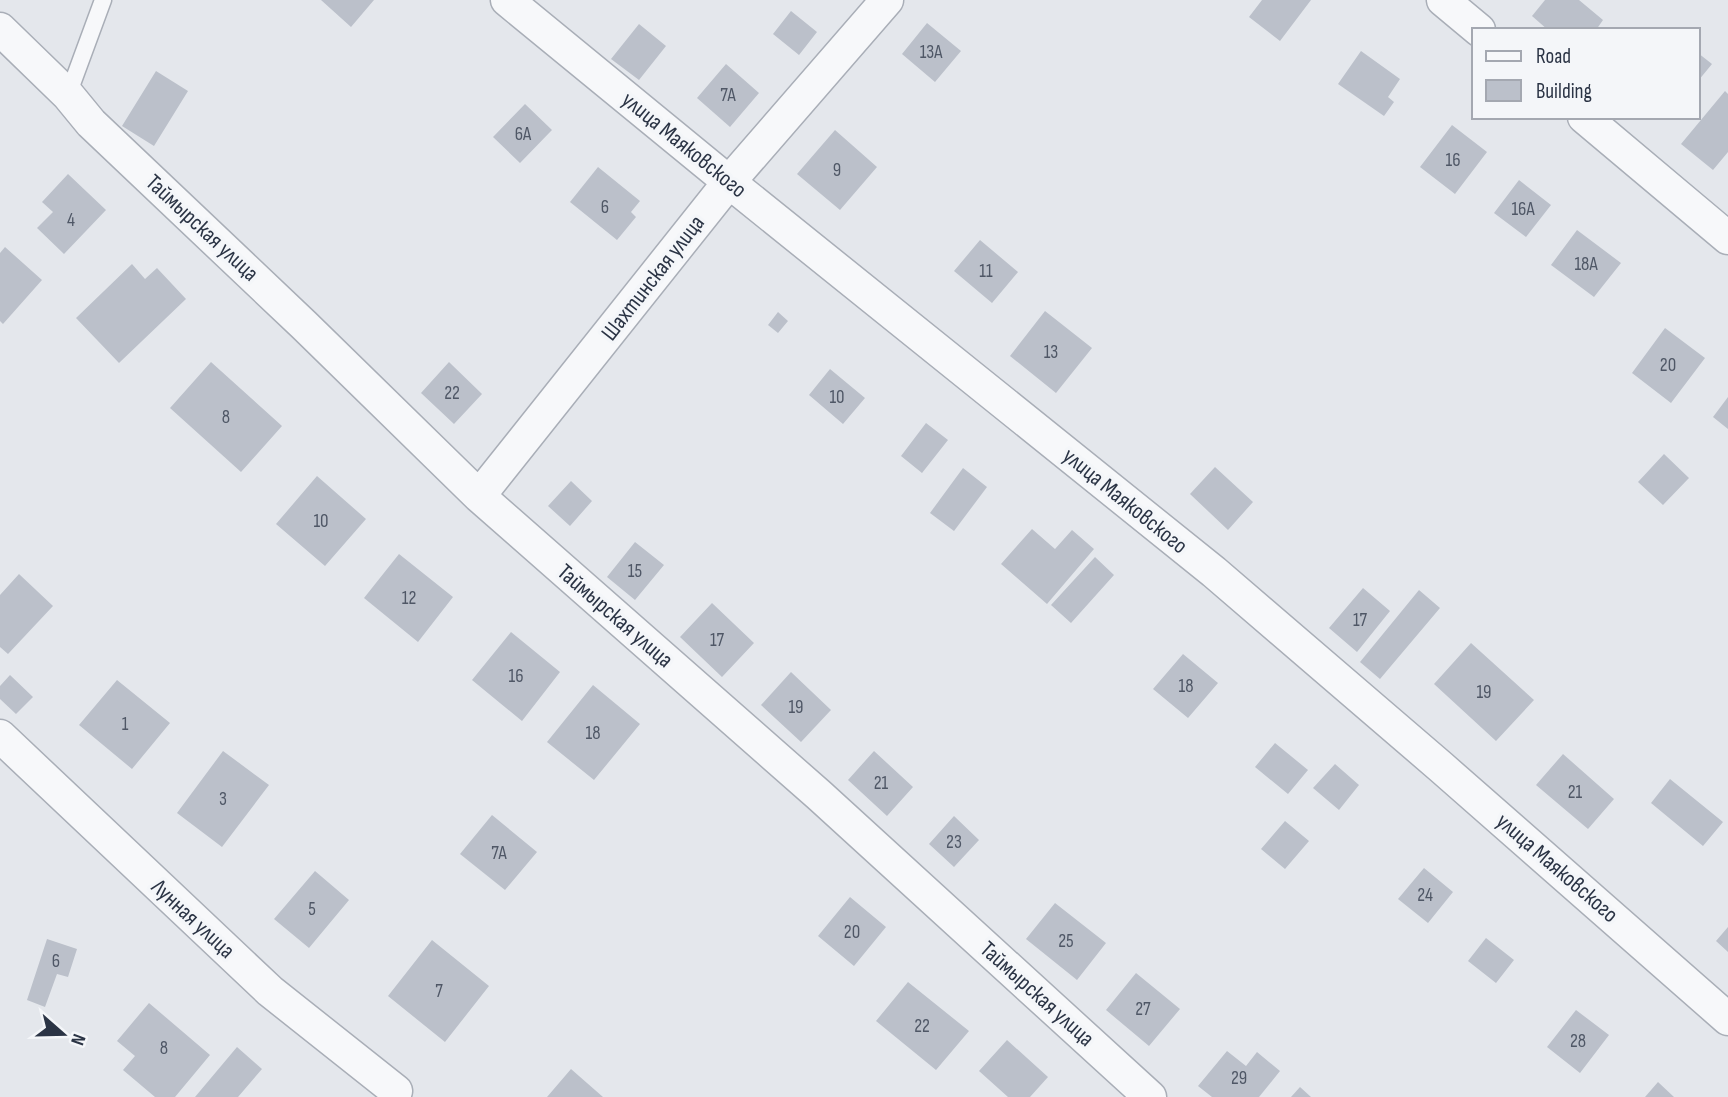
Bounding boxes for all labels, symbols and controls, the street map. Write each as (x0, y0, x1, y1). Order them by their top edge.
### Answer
legend (1472, 28, 1700, 119)
house number: 13А (920, 41, 943, 64)
text: Road (1536, 44, 1571, 69)
text: Building (1536, 79, 1592, 104)
house number: 7А (720, 84, 737, 107)
street label: улица Маяковского (616, 86, 752, 204)
house number: 6А (515, 123, 532, 146)
house number: 16 (1446, 149, 1460, 172)
house number: 9 (833, 159, 841, 182)
street label: Таймырская улица (140, 169, 264, 287)
house number: 6 (601, 196, 609, 219)
house number: 16А (1511, 198, 1535, 221)
house number: 4 (67, 209, 75, 232)
street label: Шахтинская улица (595, 210, 711, 346)
house number: 18А (1574, 253, 1598, 276)
house number: 11 (979, 260, 993, 283)
house number: 13 (1044, 341, 1058, 364)
house number: 20 (1660, 354, 1676, 377)
house number: 22 (444, 382, 460, 405)
house number: 10 (829, 386, 845, 409)
house number: 8 (222, 406, 230, 429)
street label: улица Маяковского (1057, 442, 1193, 560)
house number: 10 (313, 510, 329, 533)
street label: Таймырская улица (551, 558, 679, 674)
house number: 15 (628, 560, 642, 583)
house number: 12 (402, 587, 416, 610)
house number: 17 (1353, 609, 1368, 632)
house number: 17 (710, 629, 725, 652)
house number: 16 (509, 665, 523, 688)
house number: 18 (1179, 675, 1193, 698)
house number: 19 (1476, 681, 1492, 704)
house number: 19 (788, 696, 804, 719)
house number: 1 (122, 713, 129, 736)
house number: 18 (586, 722, 600, 745)
house number: 21 (874, 772, 889, 795)
house number: 21 (1568, 781, 1583, 804)
house number: 3 (219, 788, 227, 811)
street label: улица Маяковского (1490, 807, 1624, 929)
house number: 23 (946, 831, 962, 854)
house number: 7А (491, 842, 508, 865)
street label: Лунная улица (145, 873, 241, 965)
house number: 24 (1417, 884, 1433, 907)
house number: 5 (308, 898, 316, 921)
house number: 20 (844, 921, 860, 944)
house number: 25 (1058, 930, 1074, 953)
street label: Таймырская улица (974, 935, 1100, 1053)
house number: 6 (52, 950, 60, 973)
house number: 7 (435, 980, 443, 1003)
house number: 27 (1135, 998, 1151, 1021)
north arrow (28, 999, 98, 1069)
house number: 22 (914, 1015, 930, 1038)
house number: 28 (1570, 1030, 1586, 1053)
text: N (65, 1031, 90, 1048)
house number: 8 (160, 1037, 168, 1060)
house number: 29 (1231, 1067, 1247, 1090)

